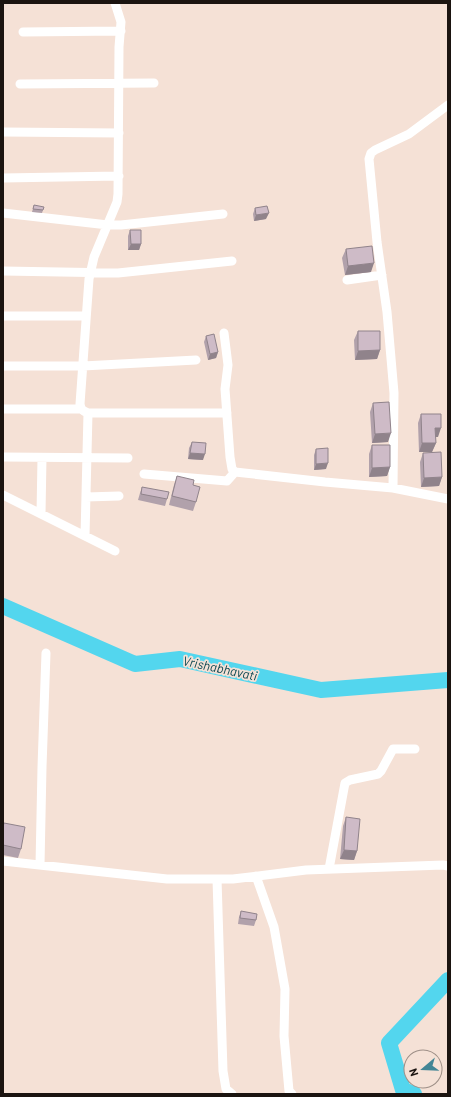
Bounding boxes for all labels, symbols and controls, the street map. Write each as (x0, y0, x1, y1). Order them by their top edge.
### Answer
water label: Vrishabhavati (181, 652, 259, 684)
north arrow (403, 1049, 443, 1089)
text: N (406, 1067, 420, 1078)

